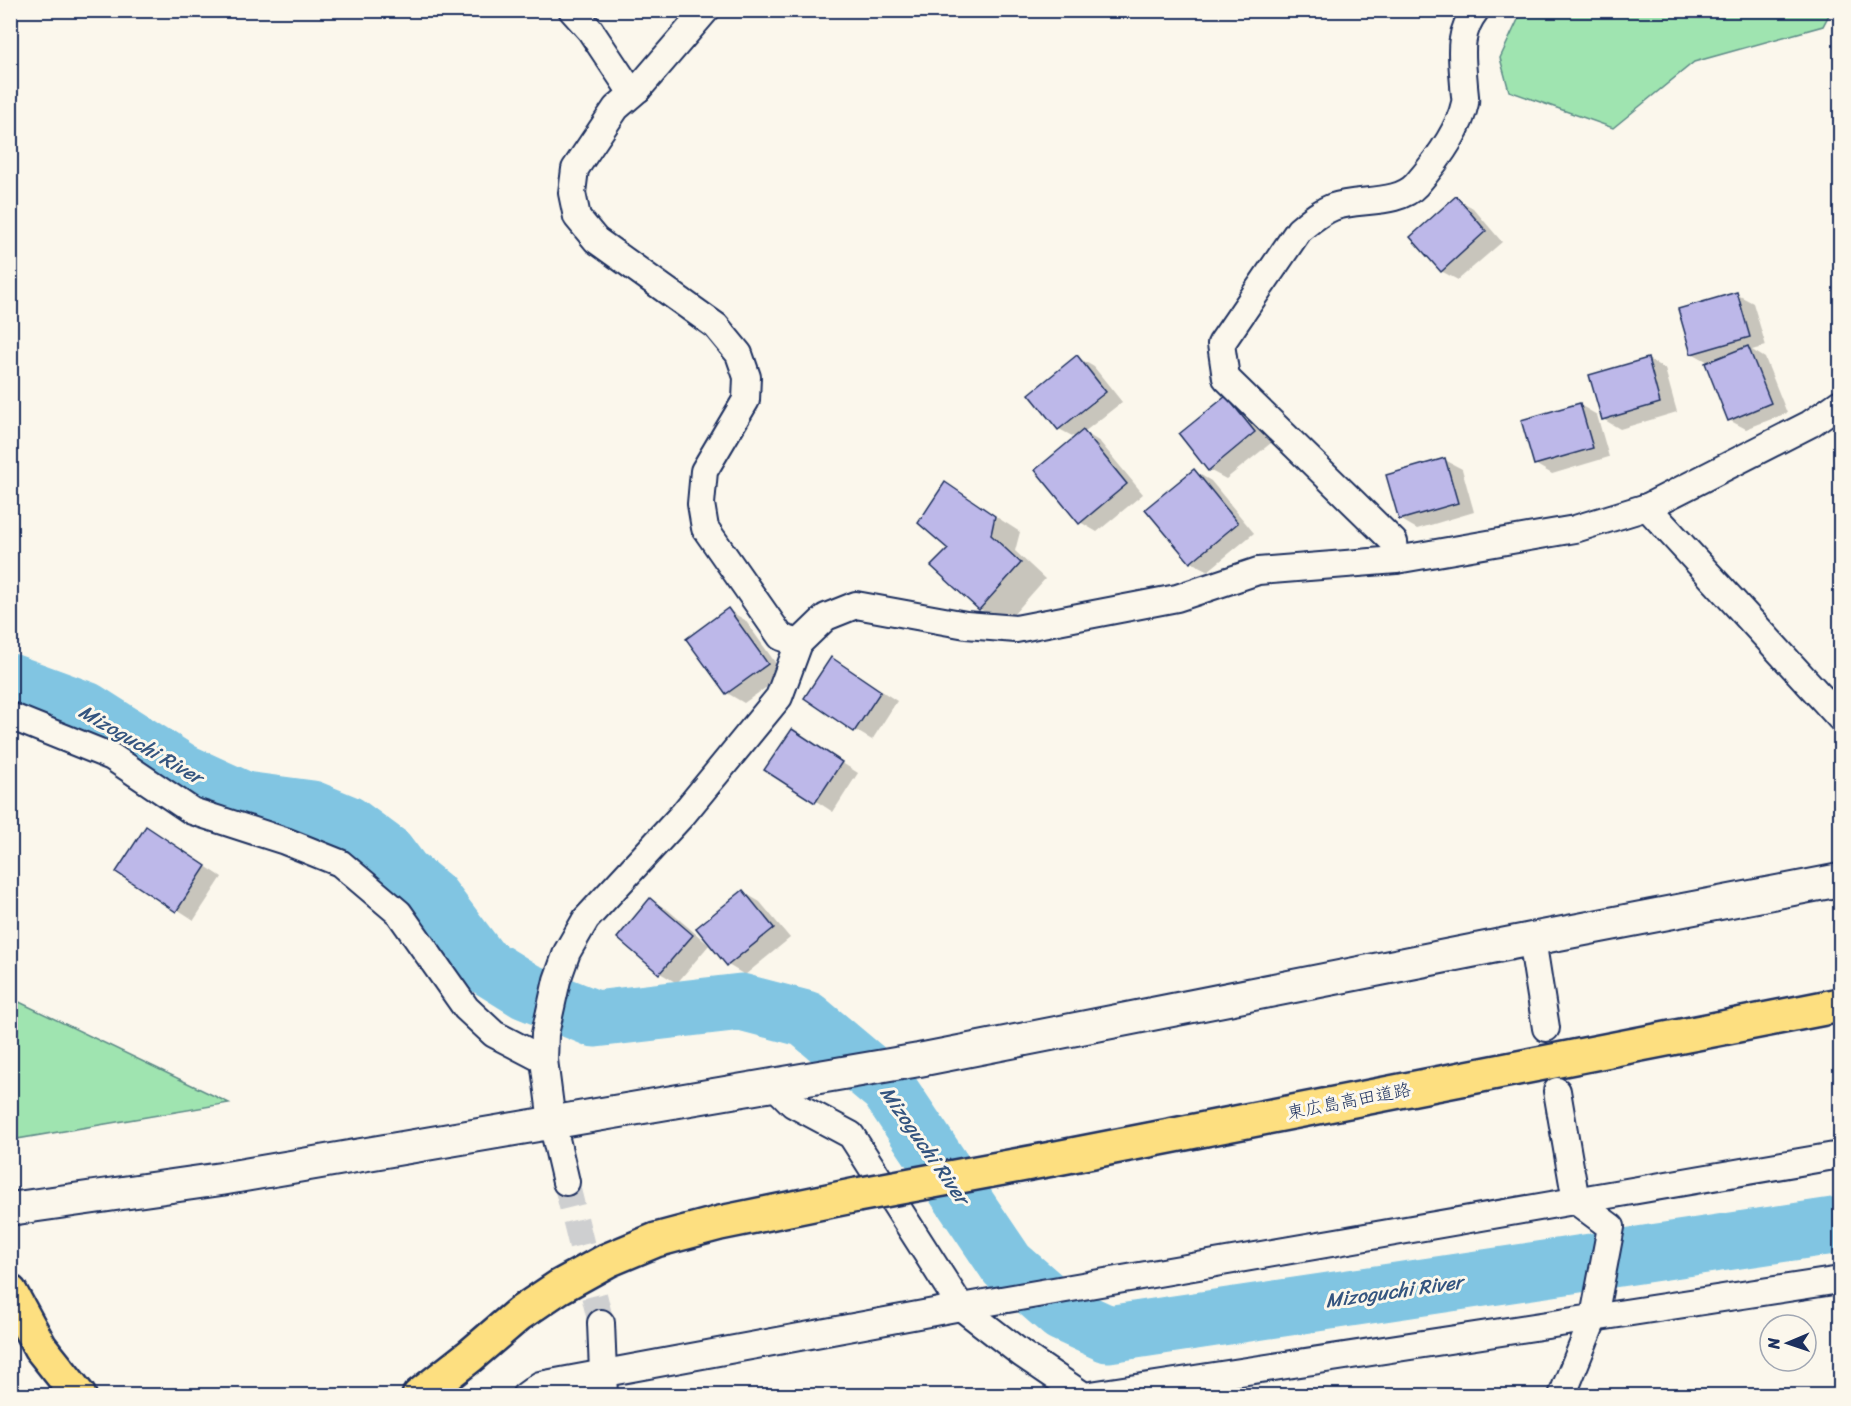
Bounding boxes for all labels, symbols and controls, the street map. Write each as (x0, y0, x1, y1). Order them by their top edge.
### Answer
water label: Mizoguchi River (72, 695, 213, 796)
street label: 東広島高田道路 (1284, 1073, 1414, 1129)
water label: Mizoguchi River (871, 1079, 981, 1215)
water label: Mizoguchi River (1323, 1264, 1469, 1318)
north arrow (1758, 1313, 1818, 1373)
text: N (1759, 1337, 1788, 1351)

